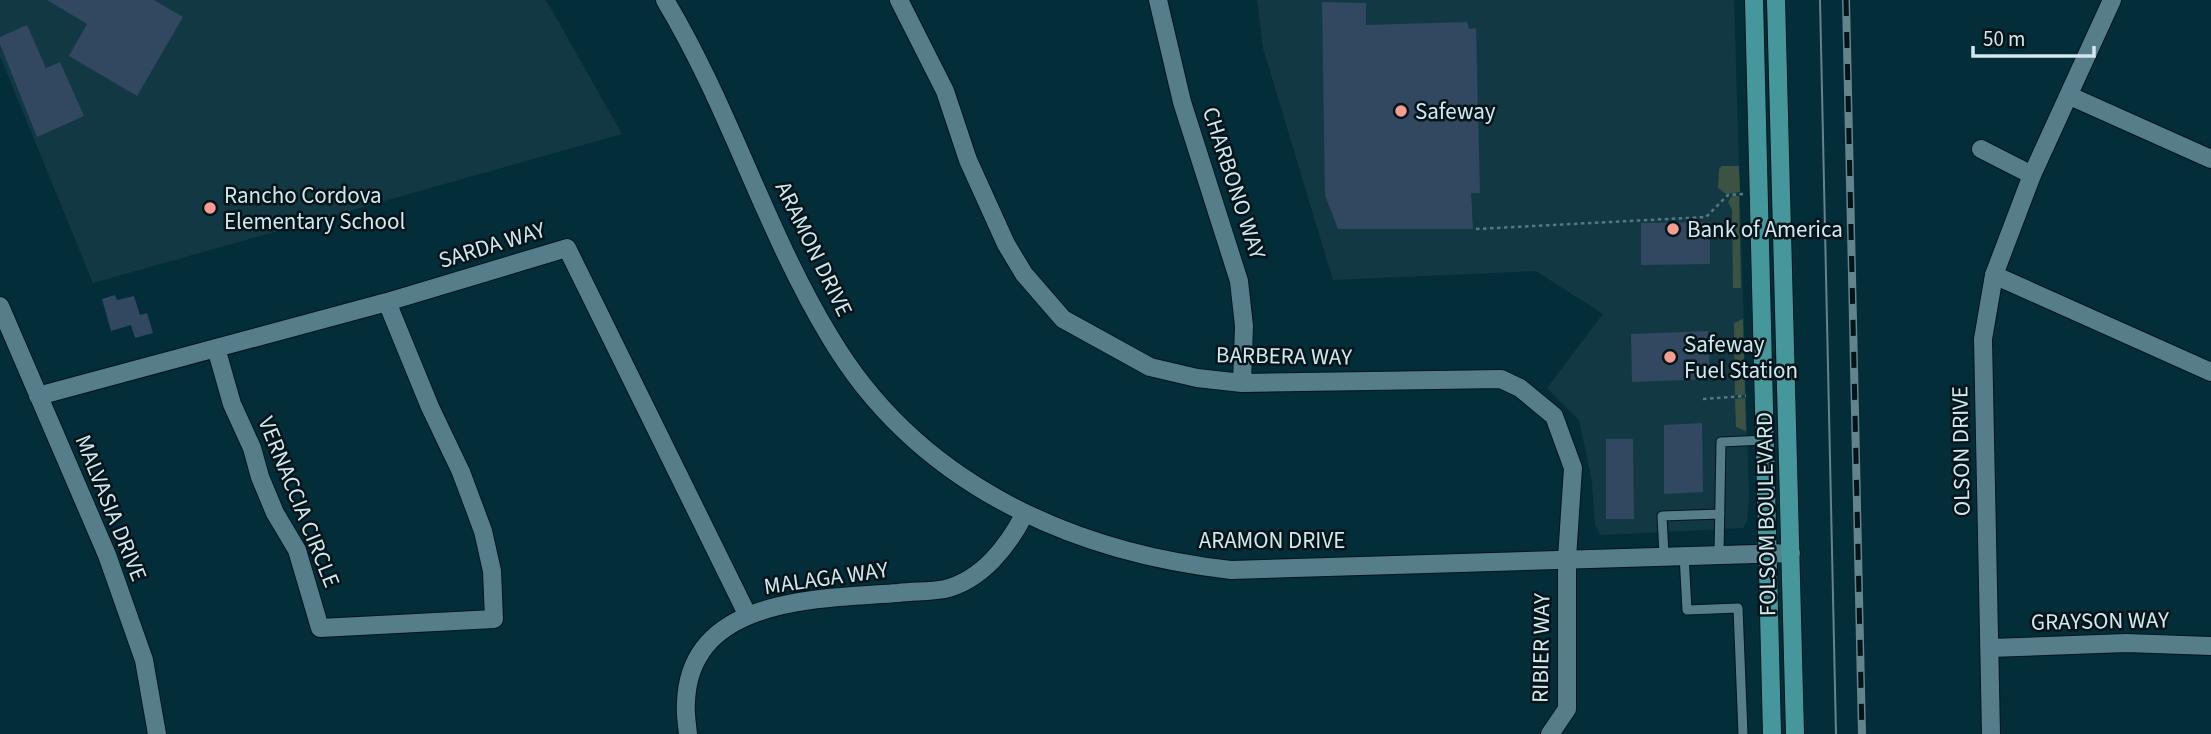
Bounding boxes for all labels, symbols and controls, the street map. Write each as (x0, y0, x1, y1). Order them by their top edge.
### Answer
scale bar (1973, 14, 2094, 58)
text: 50 m (1983, 24, 2025, 54)
place label: Safeway (1415, 95, 1496, 128)
street label: CHARBONO WAY (1194, 103, 1274, 263)
marker: Safeway (1393, 103, 1409, 119)
street label: ARAMON DRIVE (767, 176, 861, 322)
place label: Rancho Cordova Elementary School (224, 179, 405, 238)
marker: Rancho Cordova Elementary School (202, 200, 218, 216)
street label: SARDA WAY (435, 213, 550, 277)
place label: Bank of America (1687, 213, 1843, 246)
marker: Bank of America (1665, 221, 1681, 237)
place label: Safeway Fuel Station (1684, 328, 1798, 387)
street label: BARBERA WAY (1216, 338, 1352, 374)
marker: Safeway Fuel Station (1662, 349, 1678, 365)
street label: OLSON DRIVE (1943, 386, 1979, 516)
street label: VERNACCIA CIRCLE (250, 412, 348, 592)
street label: FOLSOM BOULEVARD (1748, 412, 1784, 616)
street label: MALVASIA DRIVE (67, 430, 155, 586)
street label: ARAMON DRIVE (1199, 524, 1345, 557)
street label: MALAGA WAY (762, 553, 890, 603)
street label: RIBIER WAY (1524, 593, 1558, 703)
street label: GRAYSON WAY (2031, 603, 2169, 639)

